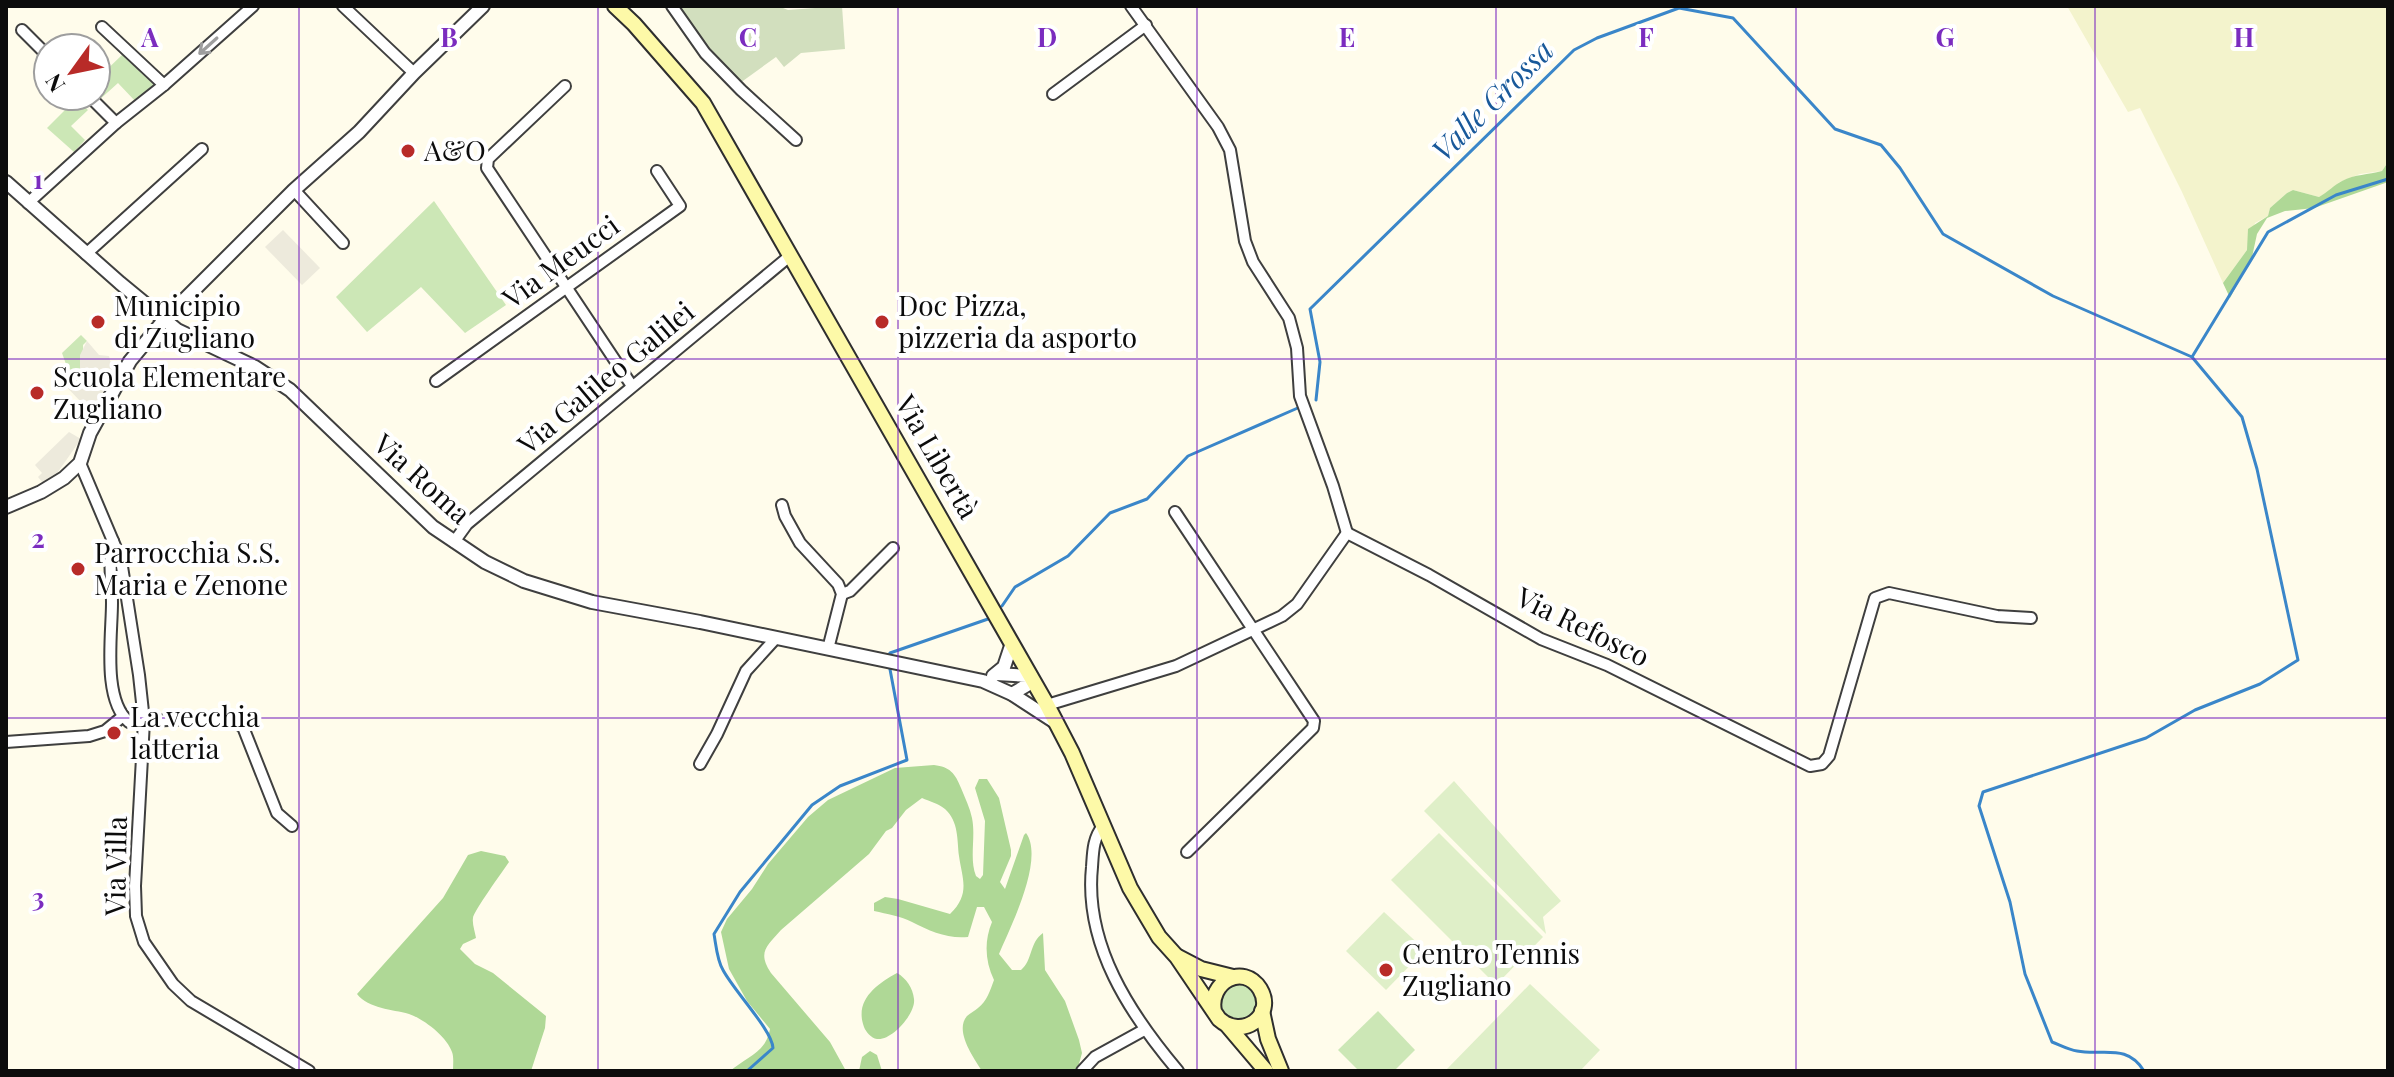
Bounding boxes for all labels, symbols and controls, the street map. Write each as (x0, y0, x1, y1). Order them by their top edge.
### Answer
text: A (140, 19, 159, 54)
text: B (440, 19, 458, 54)
text: C (739, 19, 757, 54)
text: D (1037, 19, 1057, 54)
text: E (1339, 19, 1355, 54)
text: F (1638, 19, 1654, 54)
text: G (1935, 19, 1955, 54)
text: H (2234, 19, 2254, 54)
water label: Valle Grossa (1422, 30, 1561, 169)
north arrow (32, 32, 112, 112)
one-way arrow (199, 36, 219, 54)
text: N (37, 69, 71, 98)
place label: A&O (423, 131, 486, 168)
marker: A&O (399, 142, 417, 160)
text: 1 (33, 161, 43, 196)
street label: Via Meucci (494, 206, 626, 316)
place label: Municipio di Zugliano (114, 286, 255, 355)
place label: Doc Pizza, pizzeria da asporto (898, 286, 1137, 355)
street label: Via Galileo Galilei (508, 292, 701, 462)
marker: Municipio di Zugliano (89, 313, 107, 331)
marker: Doc Pizza, pizzeria da asporto (873, 313, 891, 331)
place label: Scuola Elementare Zugliano (53, 357, 286, 426)
marker: Scuola Elementare Zugliano (28, 384, 46, 402)
street label: Via Libertà (888, 387, 988, 525)
street label: Via Roma (366, 424, 479, 531)
text: 2 (31, 520, 45, 555)
place label: Parrocchia S.S. Maria e Zenone (94, 533, 288, 602)
marker: Parrocchia S.S. Maria e Zenone (69, 560, 87, 578)
street label: Via Refosco (1510, 577, 1656, 674)
place label: La vecchia latteria (130, 697, 260, 766)
marker: La vecchia latteria (105, 724, 123, 742)
street label: Via Villa (95, 816, 134, 917)
text: 3 (32, 879, 44, 914)
place label: Centro Tennis Zugliano (1402, 934, 1580, 1003)
marker: Centro Tennis Zugliano (1377, 961, 1395, 979)

